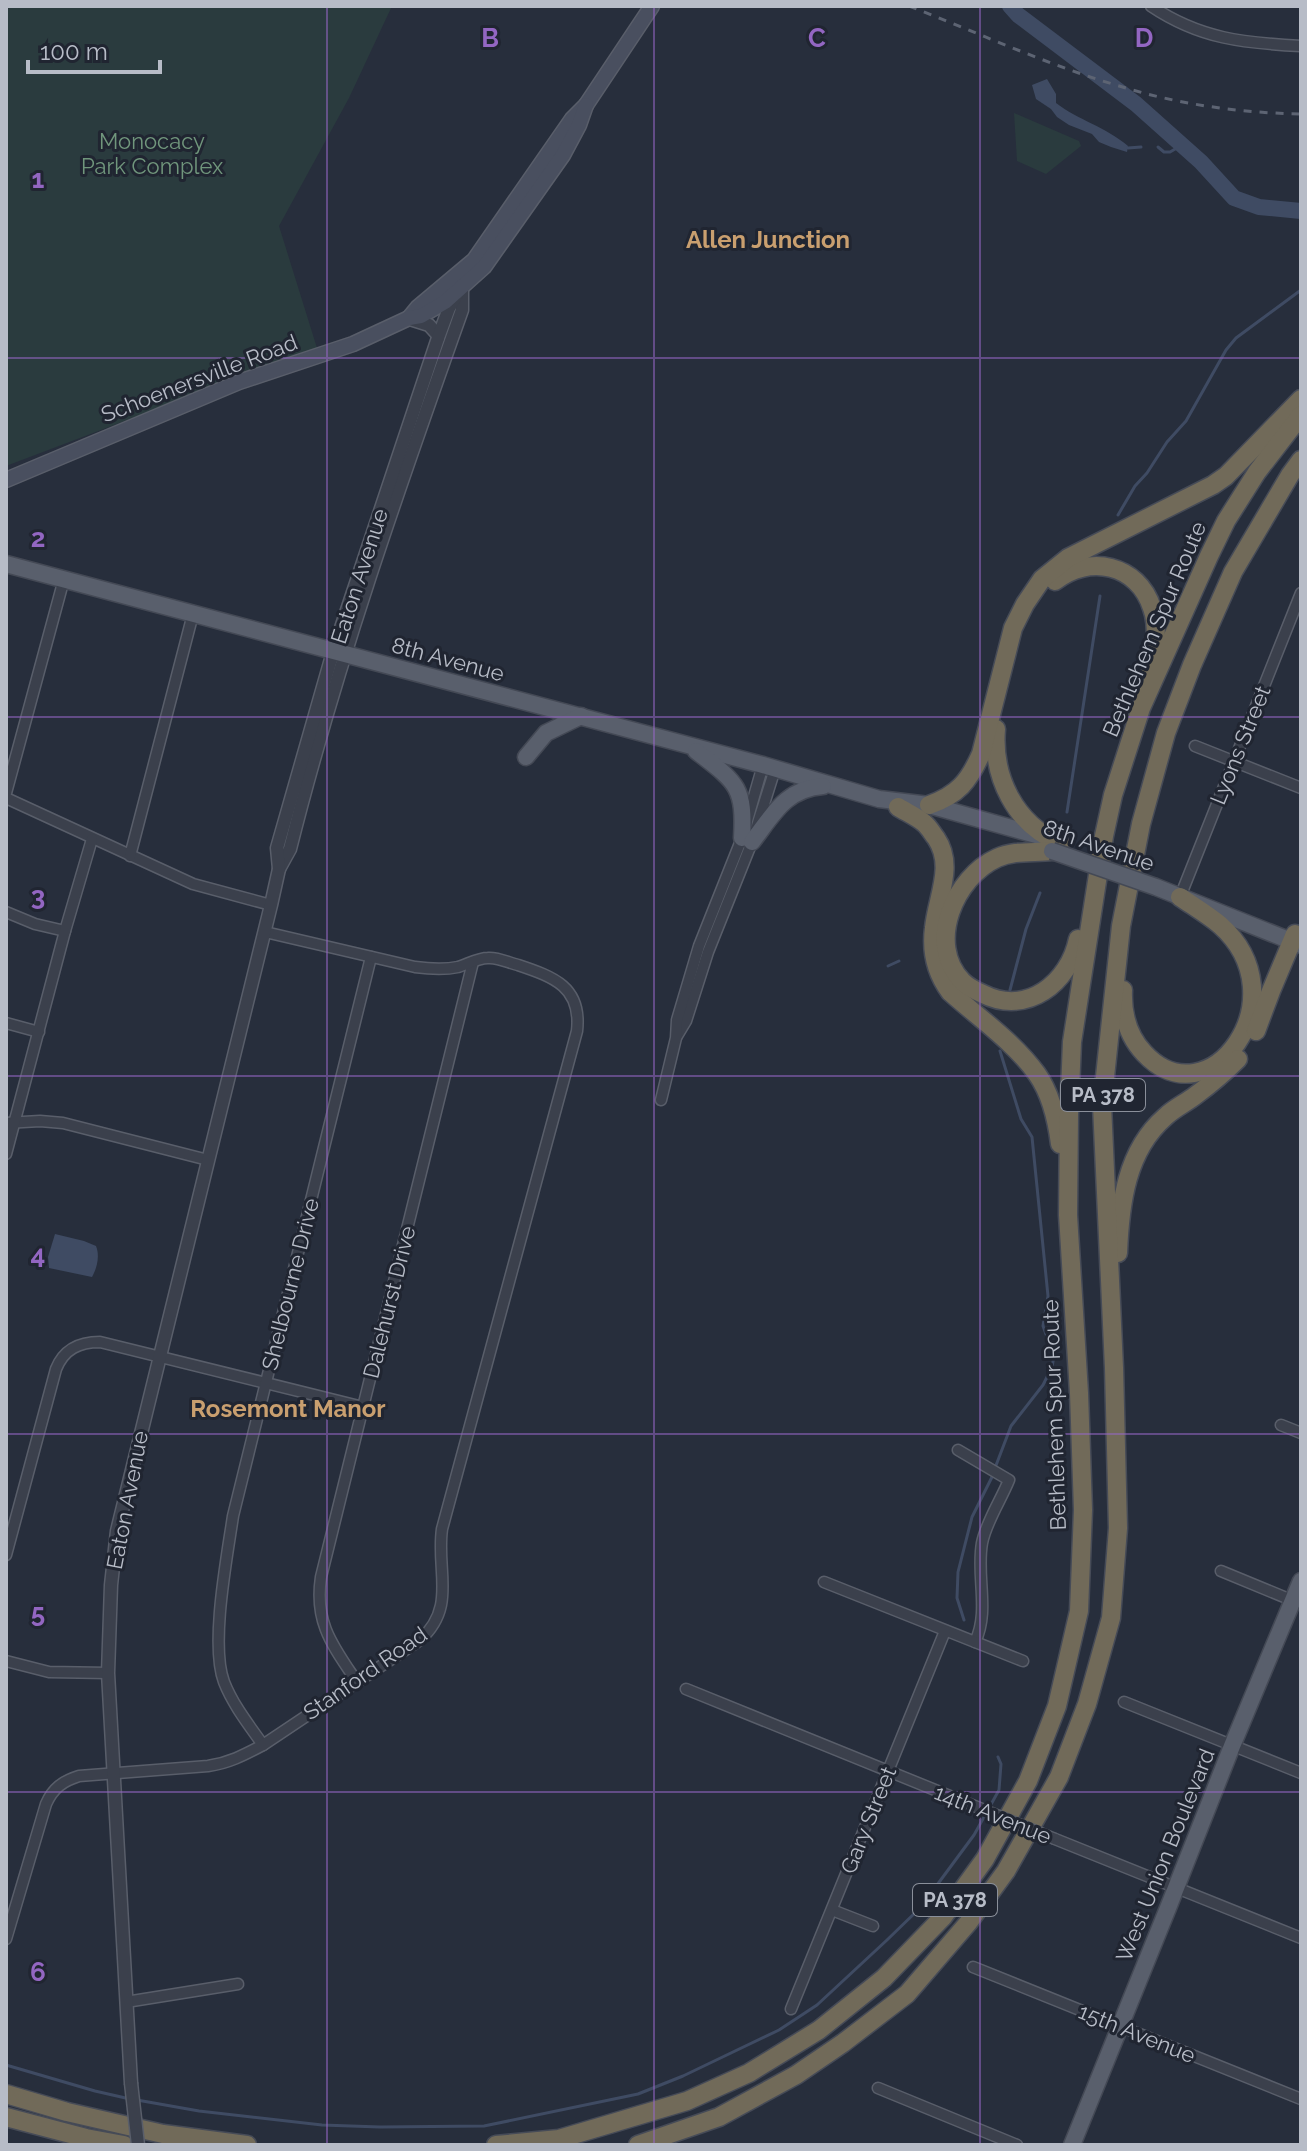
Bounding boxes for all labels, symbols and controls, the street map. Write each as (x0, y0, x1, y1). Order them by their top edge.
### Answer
text: B (481, 23, 499, 53)
text: C (808, 23, 826, 53)
text: D (1135, 23, 1153, 53)
scale bar (28, 24, 160, 74)
text: 100 m (40, 37, 108, 66)
park label: Monocacy Park Complex (81, 128, 223, 179)
text: 1 (32, 164, 45, 194)
district label: Allen Junction (686, 225, 850, 254)
street label: Schoenersville Road (97, 329, 301, 427)
street label: Eaton Avenue (325, 505, 393, 647)
street label: Bethlehem Spur Route (1097, 517, 1211, 740)
text: 2 (31, 523, 45, 553)
street label: 8th Avenue (389, 632, 507, 687)
street label: Lyons Street (1204, 681, 1276, 808)
street label: 8th Avenue (1040, 814, 1158, 876)
text: 3 (31, 881, 45, 911)
road number: PA 378 (1061, 1079, 1145, 1111)
street label: Shelbourne Drive (256, 1195, 324, 1373)
street label: Dalehurst Drive (357, 1223, 421, 1381)
text: 4 (31, 1240, 45, 1270)
street label: Bethlehem Spur Route (1037, 1299, 1071, 1531)
district label: Rosemont Manor (190, 1394, 386, 1423)
street label: Eaton Avenue (101, 1429, 153, 1571)
text: 5 (31, 1598, 45, 1628)
street label: Stanford Road (298, 1621, 432, 1725)
street label: West Union Boulevard (1110, 1745, 1220, 1965)
street label: Gary Street (835, 1762, 902, 1877)
street label: 14th Avenue (931, 1779, 1055, 1849)
road number: PA 378 (913, 1884, 997, 1916)
text: 6 (30, 1957, 46, 1987)
street label: 15th Avenue (1075, 1998, 1199, 2068)

